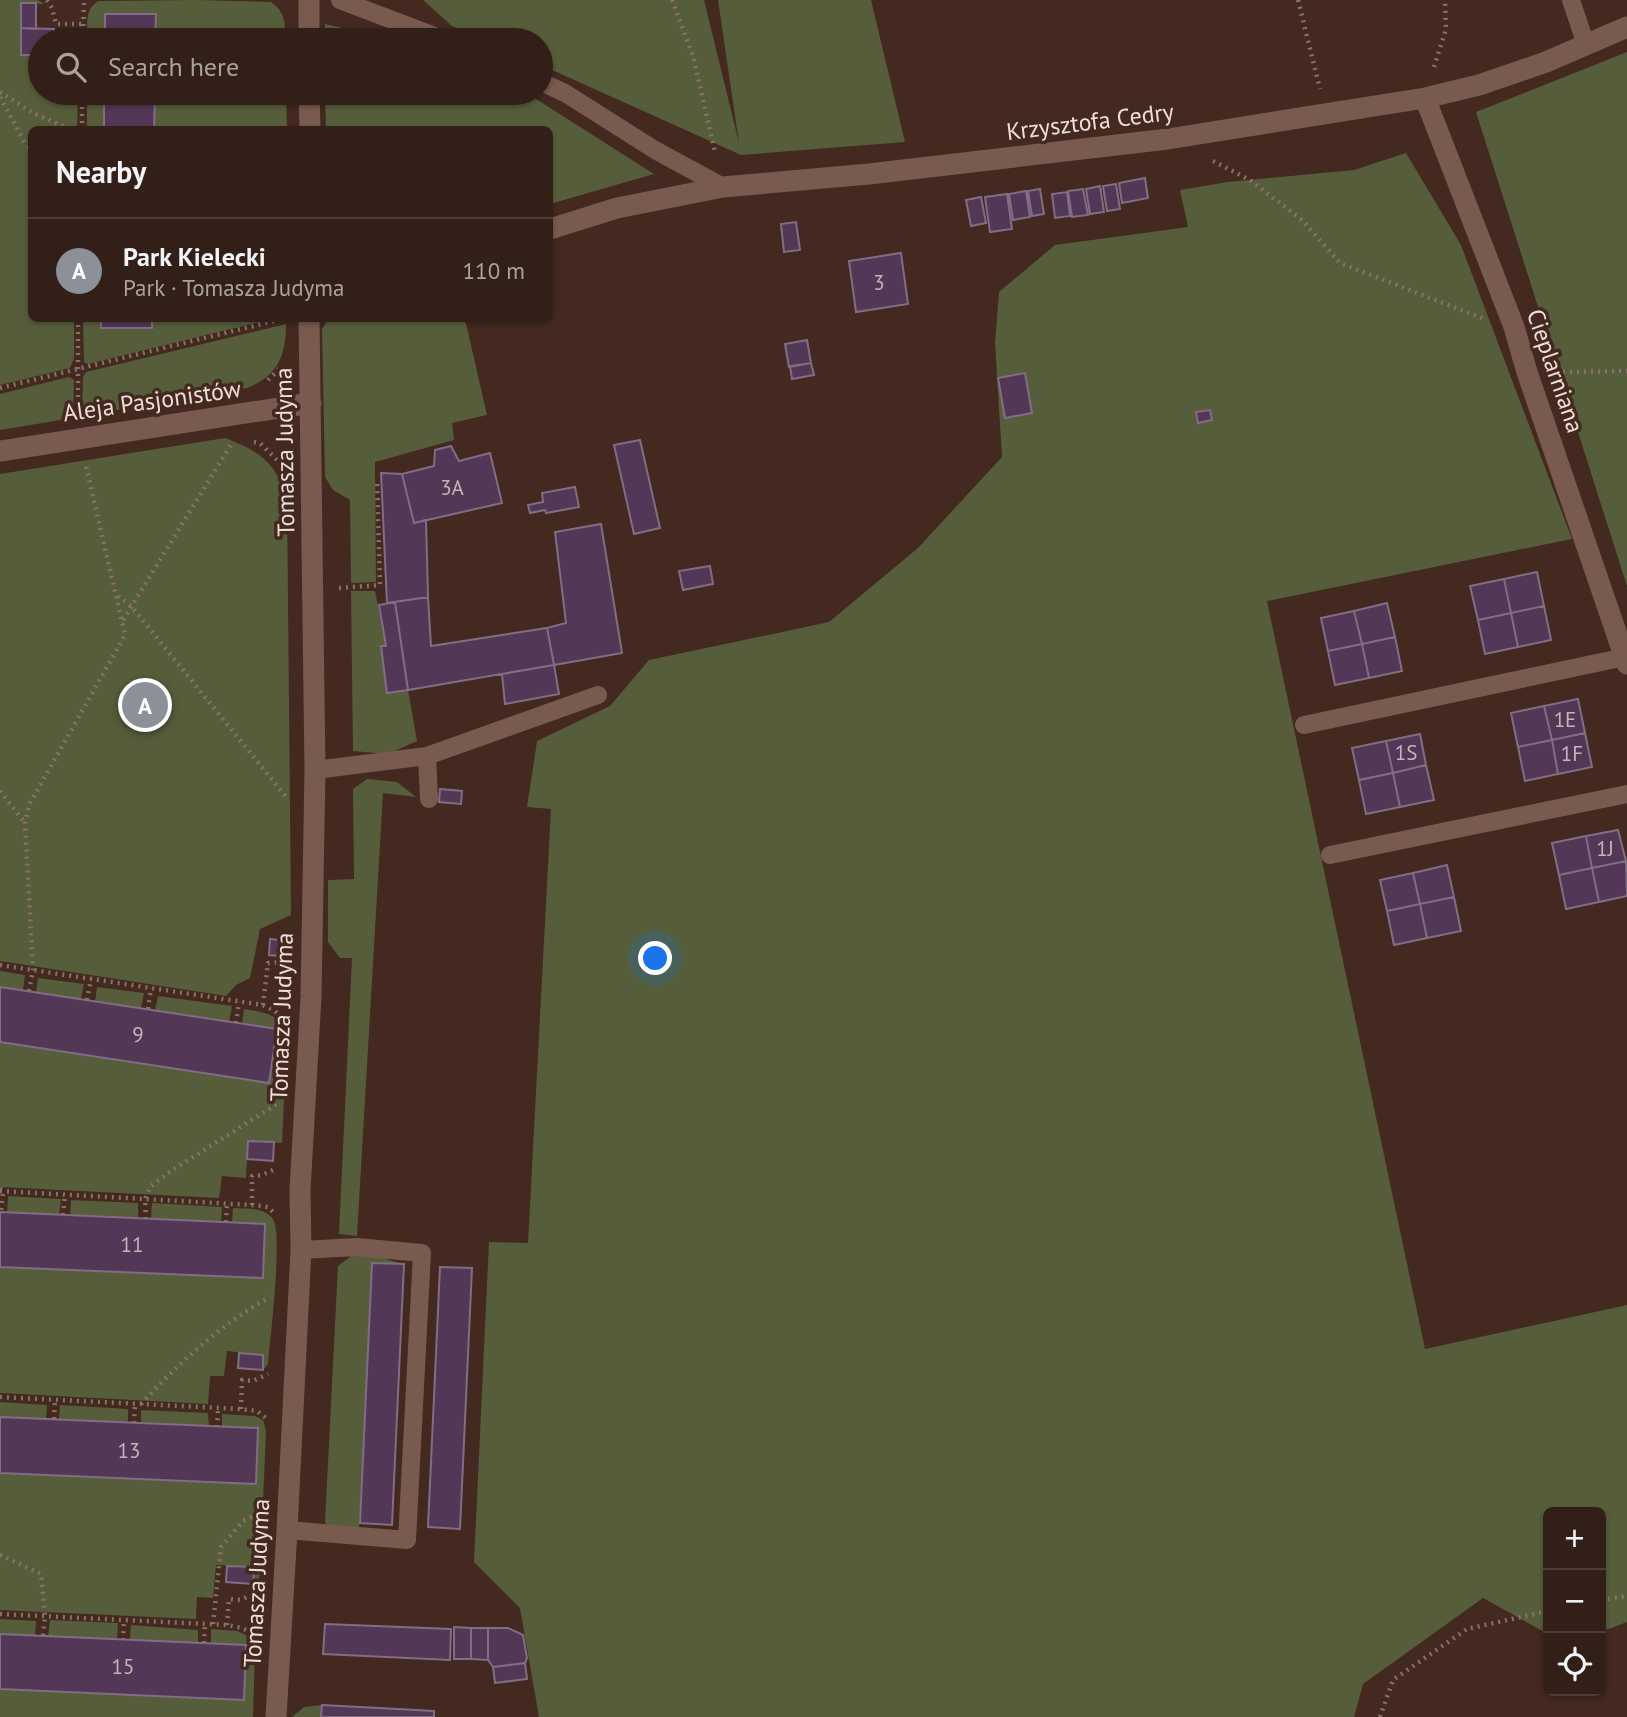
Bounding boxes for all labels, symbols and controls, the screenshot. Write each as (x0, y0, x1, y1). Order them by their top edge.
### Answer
search box (28, 28, 553, 105)
icon: search (52, 48, 90, 86)
text: Search here (108, 50, 239, 83)
street label: Krzysztofa Cedry (1004, 96, 1175, 147)
text: Nearby (56, 152, 146, 191)
text: Park Kielecki (123, 240, 266, 273)
text: A (72, 256, 86, 285)
text: 110 m (463, 256, 525, 285)
house number: 3 (873, 269, 885, 296)
text: Park · Tomasza Judyma (123, 273, 344, 302)
street label: Cieplarniana (1520, 305, 1591, 437)
street label: Tomasza Judyma (268, 367, 301, 537)
street label: Aleja Pasjonistów (61, 373, 243, 428)
house number: 3A (440, 474, 465, 501)
pin: A (122, 679, 168, 731)
house number: 1E (1554, 706, 1576, 733)
house number: 1S (1395, 739, 1417, 766)
house number: 1F (1561, 740, 1583, 767)
house number: 1J (1596, 835, 1614, 862)
street label: Tomasza Judyma (263, 932, 300, 1102)
your location (638, 941, 672, 975)
house number: 9 (132, 1021, 144, 1048)
house number: 11 (121, 1231, 143, 1258)
house number: 13 (118, 1437, 140, 1464)
street label: Tomasza Judyma (237, 1498, 276, 1668)
map controls (1543, 1507, 1606, 1696)
button: + (1543, 1507, 1606, 1570)
button: − (1543, 1570, 1606, 1633)
button: locate (1543, 1633, 1606, 1696)
house number: 15 (112, 1653, 134, 1680)

